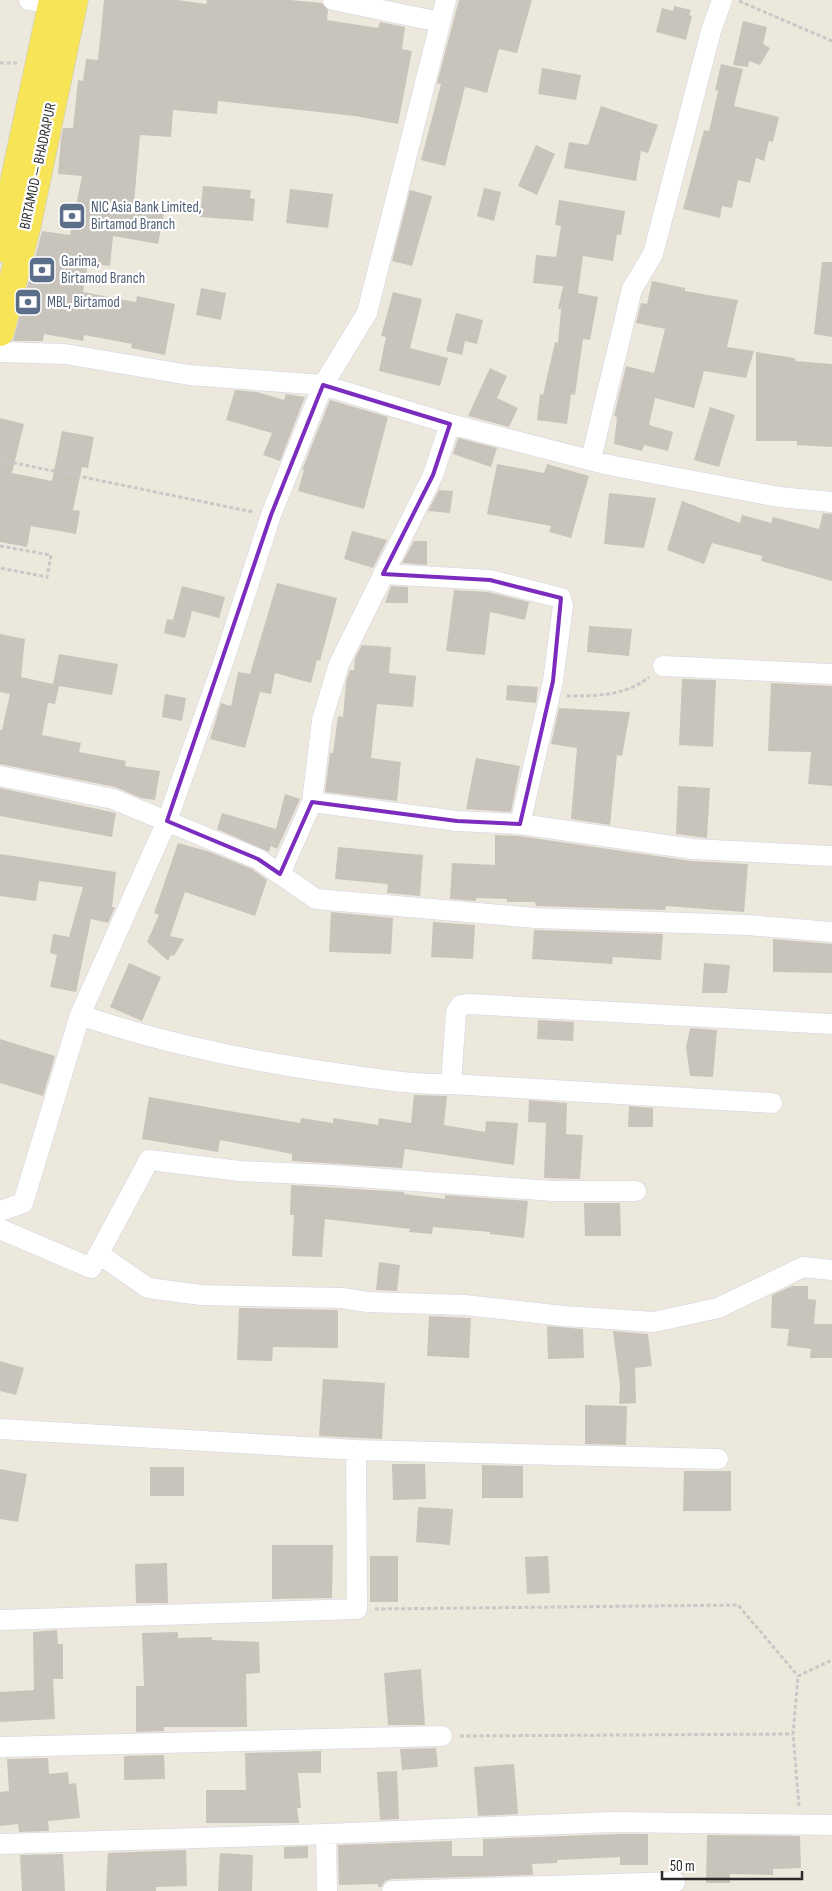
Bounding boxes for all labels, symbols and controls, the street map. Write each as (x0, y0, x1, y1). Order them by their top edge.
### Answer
street label: BIRTAMOD — BHADRAPUR (15, 101, 61, 231)
place label: NIC Asia Bank Limited, Birtamod Branch (91, 198, 202, 234)
bank icon: NIC Asia Bank Limited, Birtamod Branch (57, 201, 87, 231)
place label: Garima, Birtamod Branch (61, 252, 145, 288)
bank icon: Garima, Birtamod Branch (27, 255, 57, 285)
bank icon: MBL, Birtamod (13, 287, 43, 317)
place label: MBL, Birtamod (47, 293, 120, 312)
scale bar (662, 1848, 802, 1880)
text: 50 m (670, 1857, 695, 1876)

